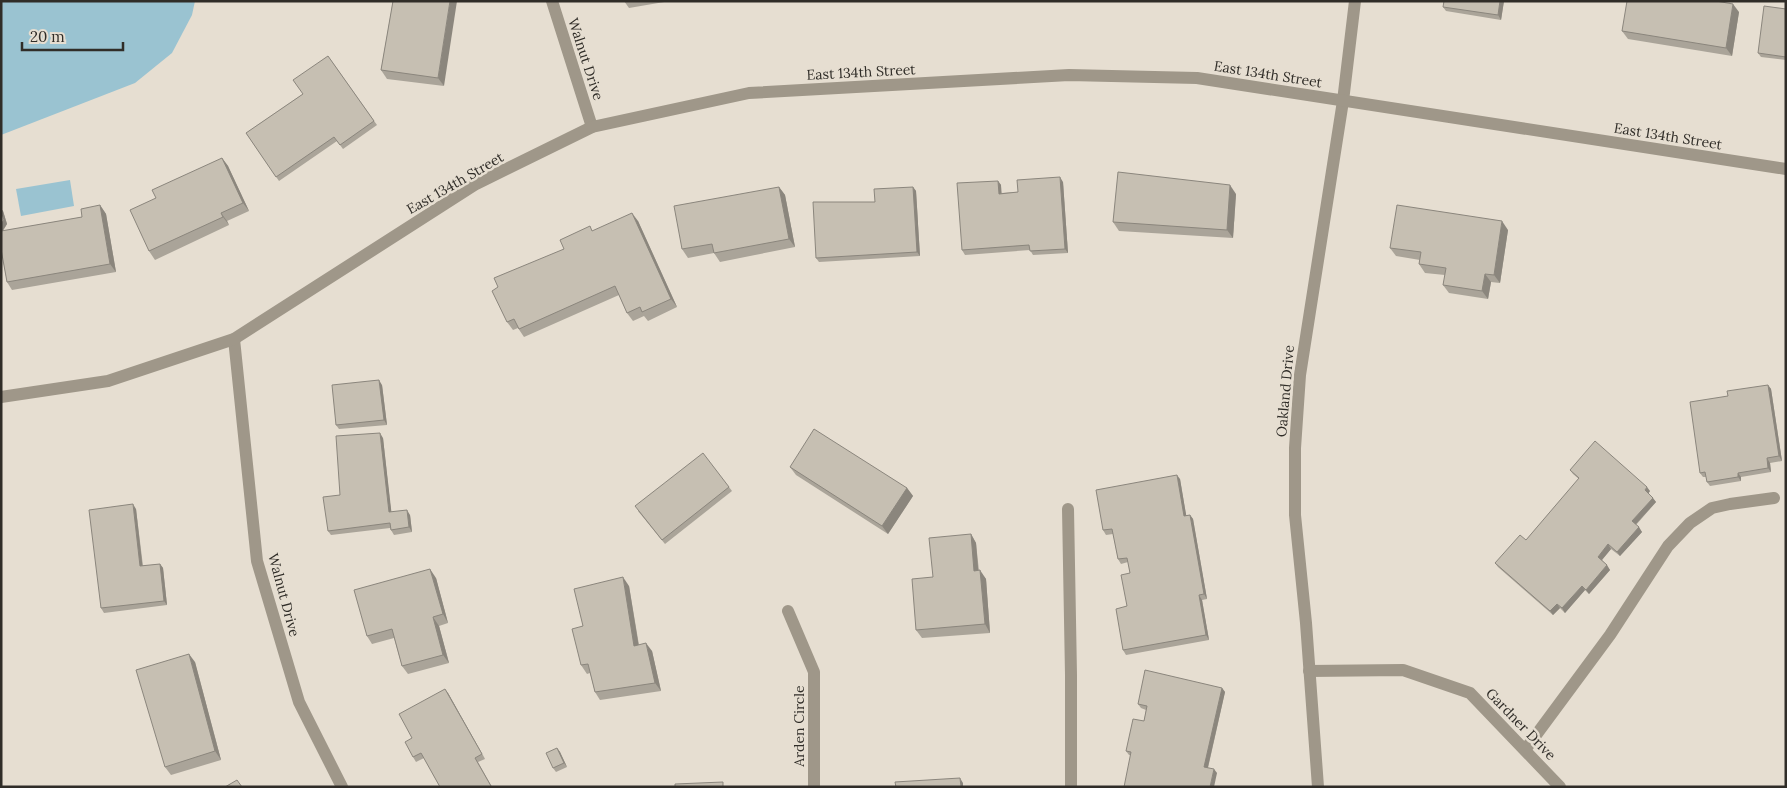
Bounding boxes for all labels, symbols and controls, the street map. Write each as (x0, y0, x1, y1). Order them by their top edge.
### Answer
street label: Walnut Drive (564, 16, 608, 103)
scale bar (22, 20, 124, 52)
text: 20 m (30, 27, 65, 46)
street label: East 134th Street (1213, 57, 1324, 92)
street label: East 134th Street (806, 60, 917, 84)
street label: East 134th Street (1613, 119, 1724, 154)
street label: East 134th Street (403, 148, 507, 218)
street label: Oakland Drive (1272, 344, 1298, 438)
street label: Walnut Drive (264, 551, 304, 639)
street label: Gardner Drive (1482, 684, 1560, 764)
street label: Arden Circle (790, 685, 808, 768)

